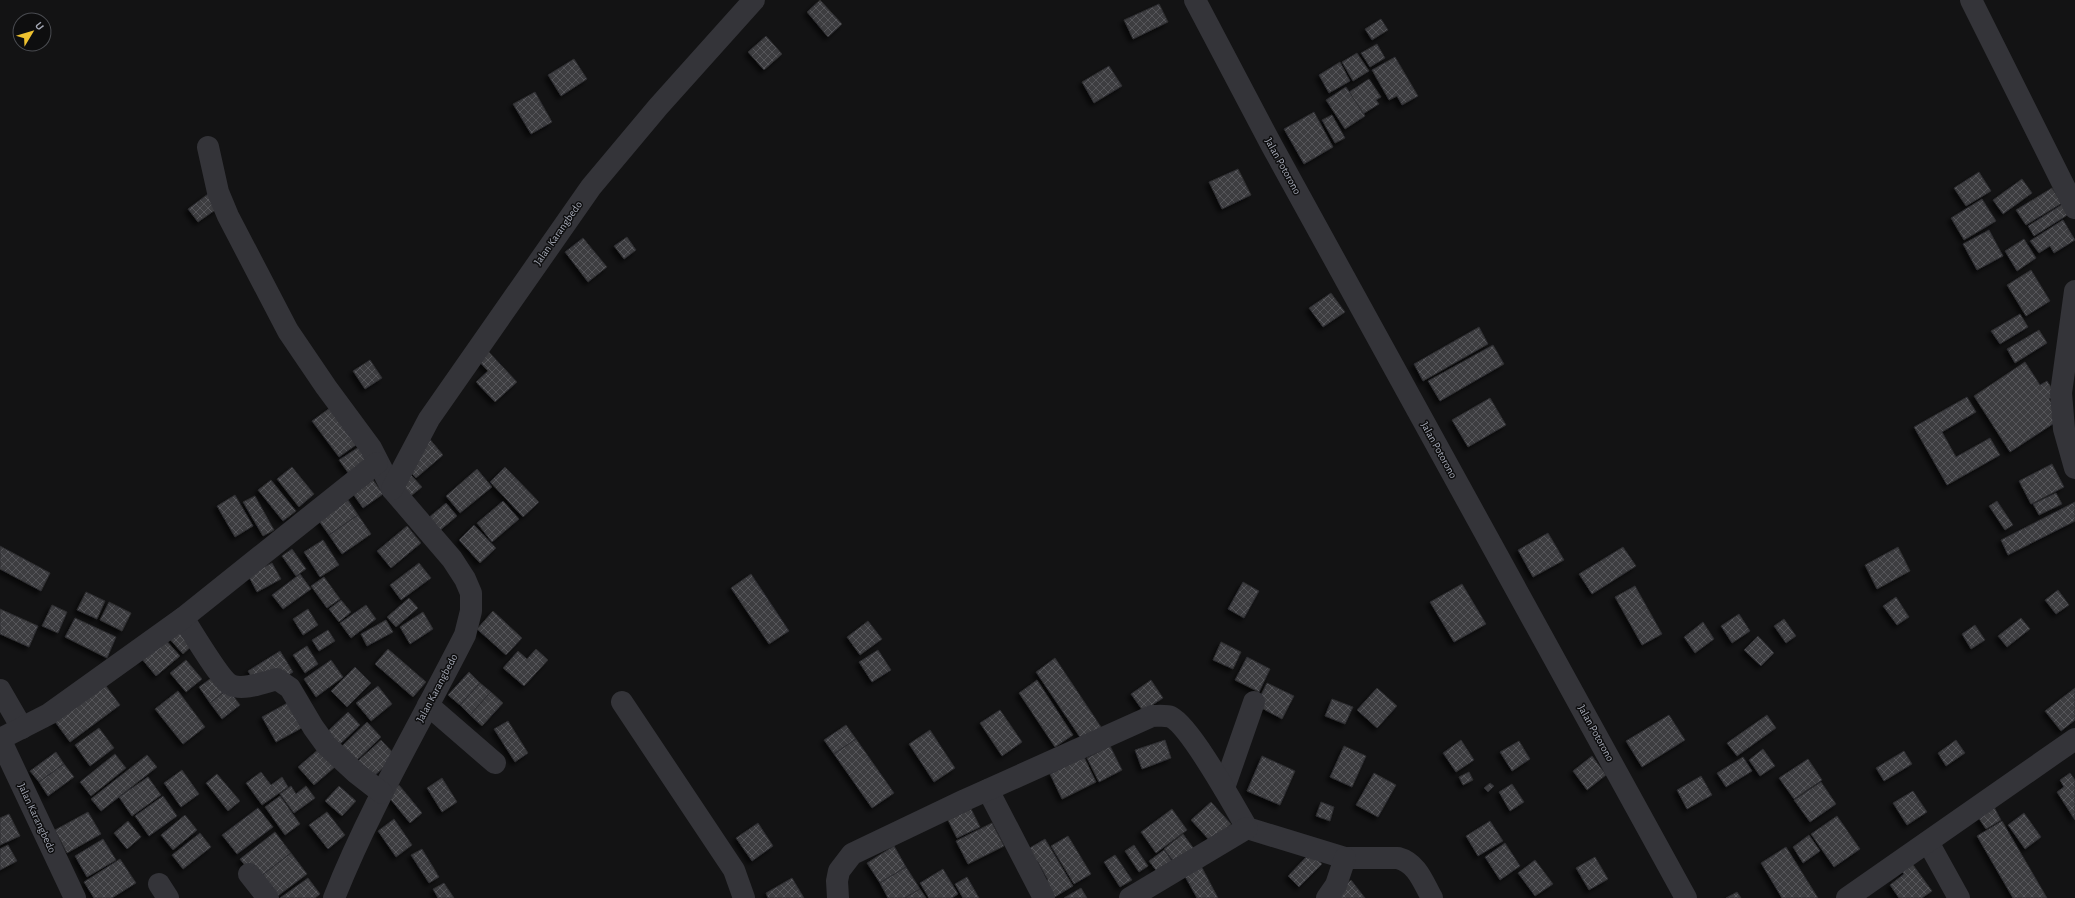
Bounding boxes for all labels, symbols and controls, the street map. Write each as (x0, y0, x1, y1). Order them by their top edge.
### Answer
north arrow (12, 12, 52, 52)
text: U (33, 20, 46, 32)
street label: Jalan Potorono (1263, 136, 1303, 196)
street label: Jalan Karangbedo (532, 199, 584, 267)
street label: Jalan Potorono (1419, 420, 1459, 480)
street label: Jalan Karangbedo (414, 652, 460, 724)
street label: Jalan Potorono (1576, 703, 1616, 763)
street label: Jalan Karangbedo (16, 781, 58, 855)

